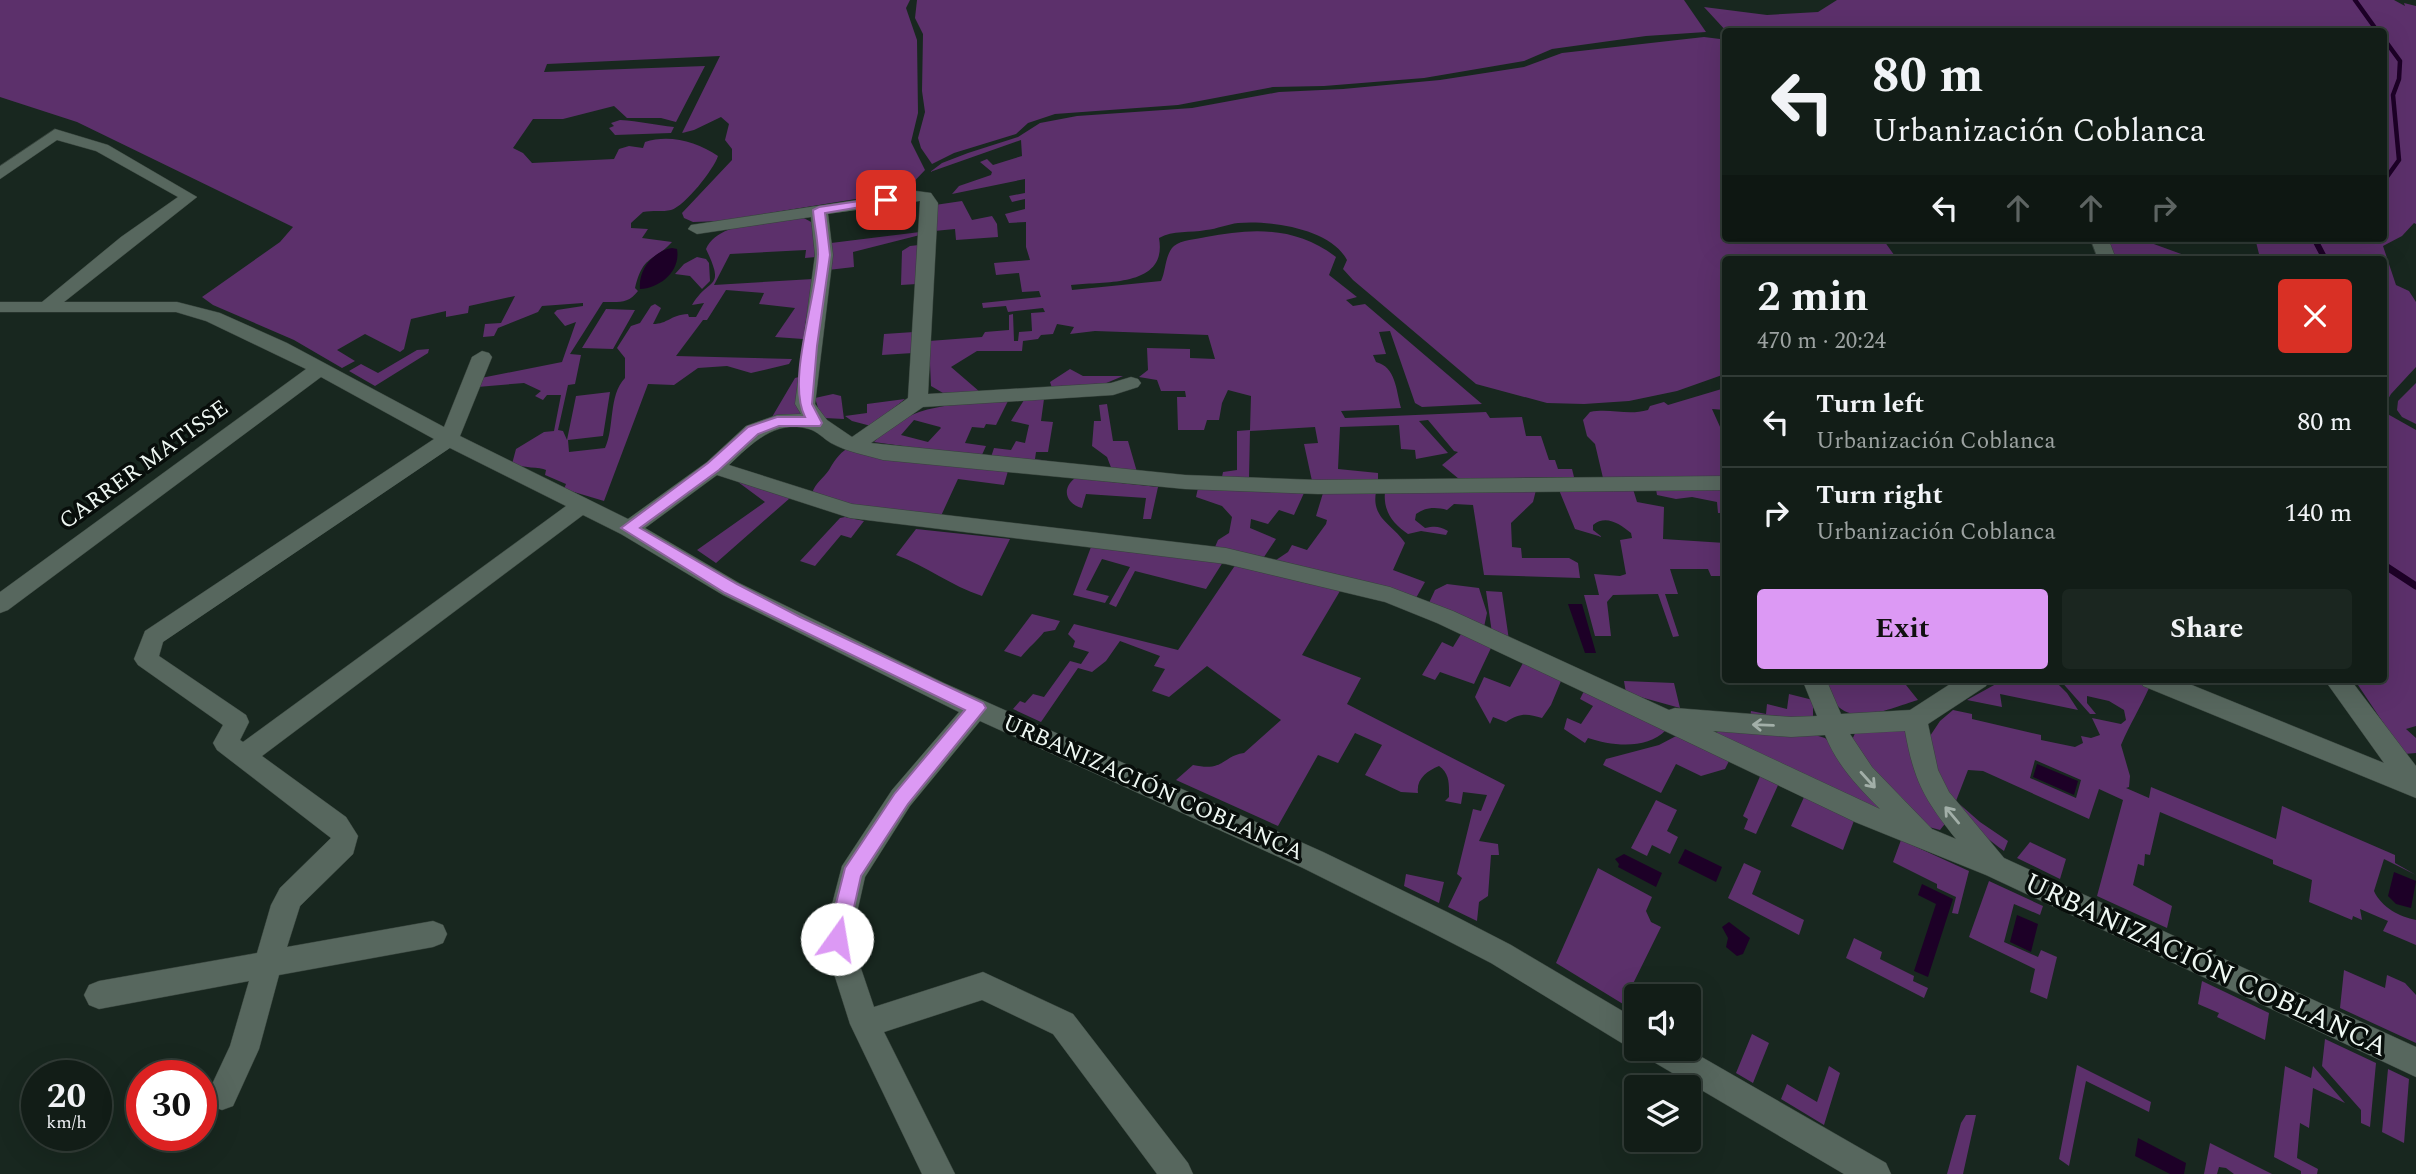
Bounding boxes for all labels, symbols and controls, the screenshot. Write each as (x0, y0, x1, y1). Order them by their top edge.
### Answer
text: 80 m (1872, 39, 1983, 114)
icon: left (1757, 56, 1848, 147)
text: Urbanización Coblanca (1872, 107, 2205, 156)
pin (856, 170, 916, 230)
icon: arrive (867, 181, 905, 219)
icon: left (1926, 189, 1964, 227)
icon: ahead (1999, 189, 2037, 227)
icon: ahead (2072, 189, 2110, 227)
icon: right (2145, 189, 2183, 227)
text: 2 min (1757, 266, 1869, 329)
button: close (2278, 279, 2352, 353)
text: 470 m · 20:24 (1757, 324, 1886, 359)
text: Turn left (1816, 384, 1924, 424)
street label: CARRER MATISSE (52, 391, 236, 539)
text: 80 m (2297, 402, 2352, 442)
icon: left (1757, 403, 1795, 441)
text: Urbanización Coblanca (1816, 424, 2056, 459)
text: Turn right (1816, 475, 1943, 515)
text: 140 m (2284, 493, 2352, 533)
icon: right (1757, 494, 1795, 532)
text: Urbanización Coblanca (1816, 515, 2056, 550)
button: Exit (1757, 589, 2048, 669)
button: Share (2062, 589, 2352, 669)
street label: URBANIZACIÓN COBLANCA (997, 706, 1309, 870)
one-way arrow (1752, 719, 1775, 732)
one-way arrow (1860, 771, 1876, 789)
one-way arrow (1944, 806, 1960, 824)
street label: URBANIZACIÓN COBLANCA (2017, 862, 2395, 1068)
position arrow (800, 902, 874, 976)
map controls (1624, 984, 1701, 1152)
button: sound (1624, 984, 1701, 1061)
speed limit sign: 30 (126, 1060, 217, 1151)
text: 20 (47, 1070, 86, 1123)
button: layers (1624, 1075, 1701, 1152)
text: km/h (46, 1109, 87, 1136)

